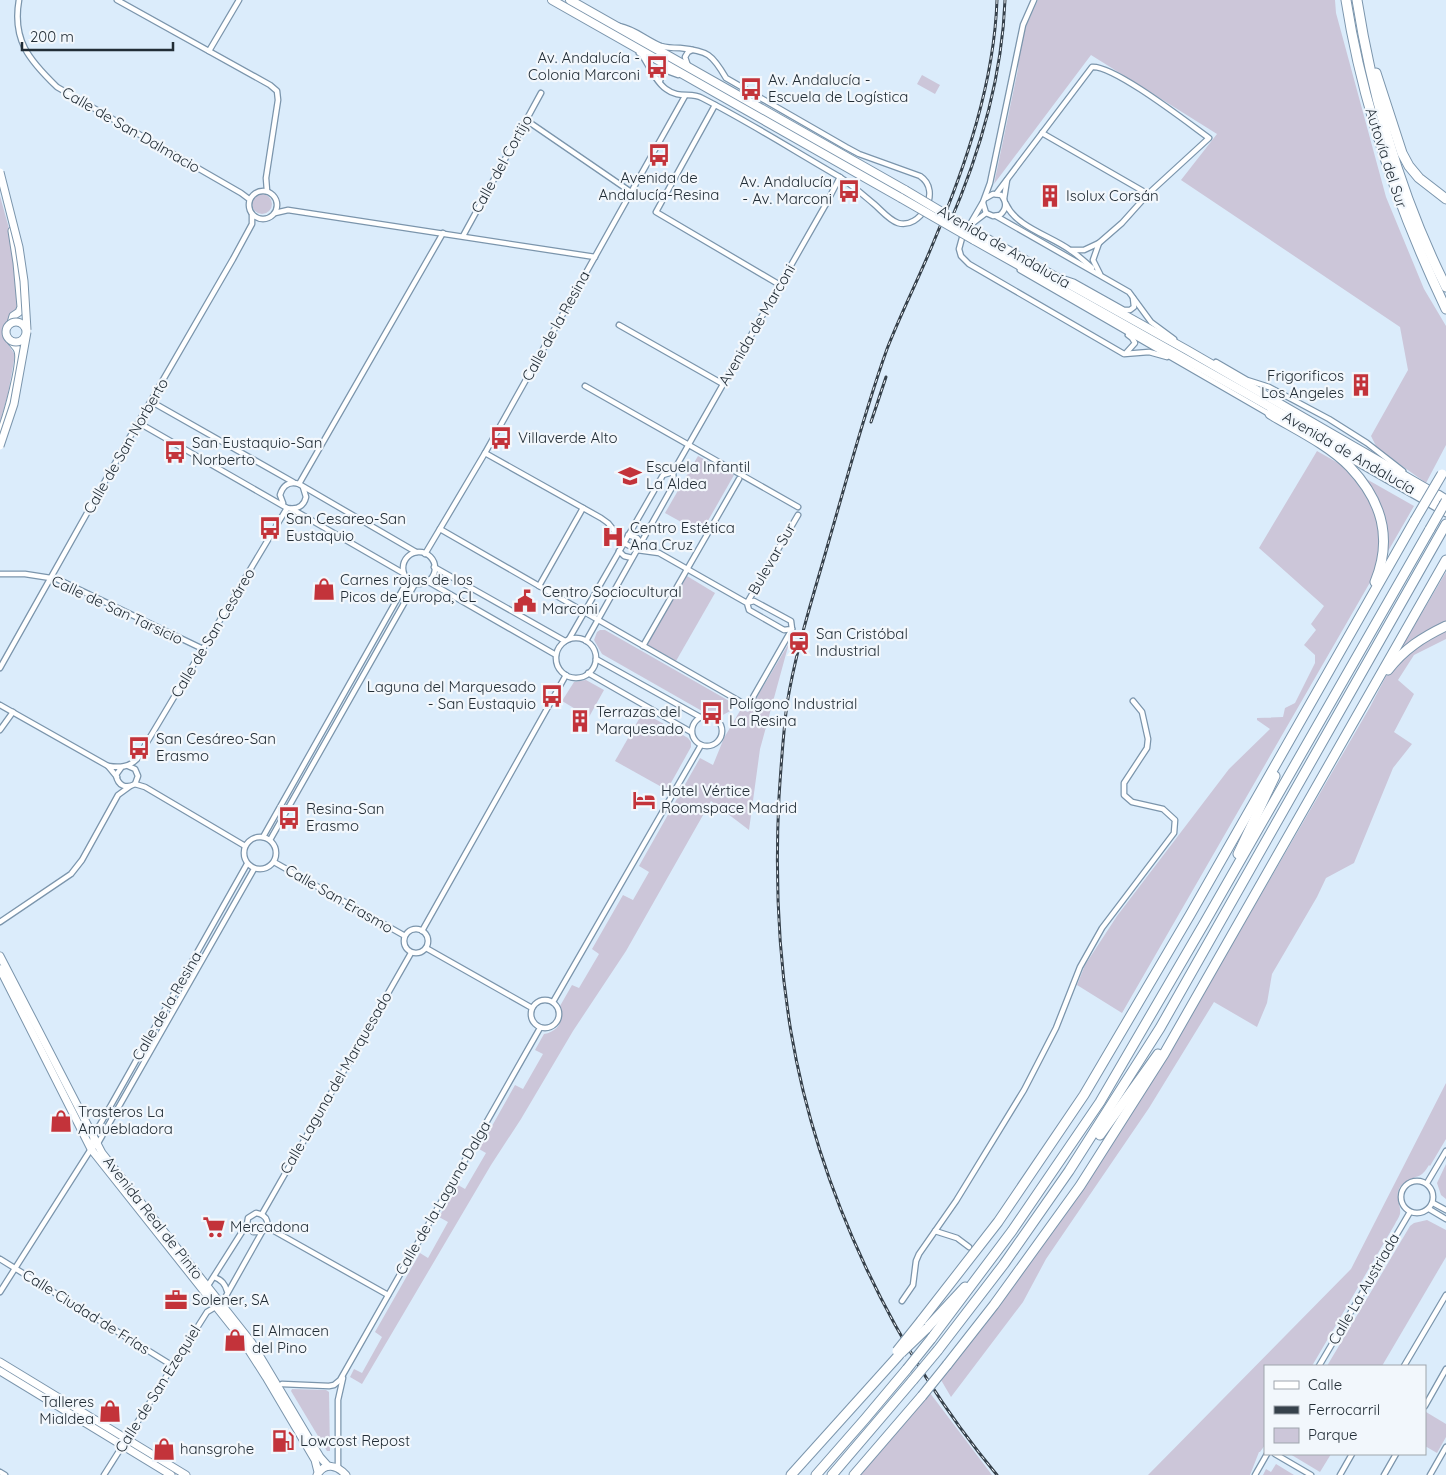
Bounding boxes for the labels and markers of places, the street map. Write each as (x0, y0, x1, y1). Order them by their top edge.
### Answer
place label: Av. Andalucía - Colonia Marconi (528, 48, 640, 84)
bus stop icon: Av. Andalucía - Colonia Marconi (644, 54, 670, 80)
place label: Av. Andalucía - Escuela de Logística (768, 70, 908, 106)
bus stop icon: Av. Andalucía - Escuela de Logística (738, 76, 764, 102)
bus stop icon: Avenida de Andalucía-Resina (646, 142, 672, 168)
place label: Avenida de Andalucía-Resina (599, 168, 719, 204)
place label: Av. Andalucía - Av. Marconi (739, 172, 832, 208)
bus stop icon: Av. Andalucía - Av. Marconi (836, 178, 862, 204)
building icon: Isolux Corsán (1037, 183, 1063, 209)
place label: Isolux Corsán (1066, 186, 1159, 205)
place label: Frigorificos Los Angeles (1261, 366, 1344, 402)
building icon: Frigorificos Los Angeles (1348, 372, 1374, 398)
bus stop icon: Villaverde Alto (488, 425, 514, 451)
place label: Villaverde Alto (518, 428, 618, 447)
place label: San Eustaquio-San Norberto (192, 433, 322, 469)
bus stop icon: San Eustaquio-San Norberto (162, 439, 188, 465)
place label: Escuela Infantil La Aldea (646, 457, 750, 493)
school or university icon: Escuela Infantil La Aldea (617, 463, 643, 489)
place label: San Cesareo-San Eustaquio (286, 509, 406, 545)
bus stop icon: San Cesareo-San Eustaquio (257, 515, 283, 541)
place label: Centro Estética Ana Cruz (630, 518, 735, 554)
hospital icon: Centro Estética Ana Cruz (600, 524, 626, 550)
place label: Carnes rojas de los Picos de Europa, CL (340, 570, 476, 606)
shop icon: Carnes rojas de los Picos de Europa, CL (311, 576, 337, 602)
place label: Centro Sociocultural Marconi (542, 582, 682, 618)
public building icon: Centro Sociocultural Marconi (512, 588, 538, 614)
place label: San Cristóbal Industrial (816, 624, 908, 660)
station icon: San Cristóbal Industrial (786, 630, 812, 656)
place label: Laguna del Marquesado - San Eustaquio (367, 677, 536, 713)
bus stop icon: Laguna del Marquesado - San Eustaquio (539, 683, 565, 709)
place label: Polígono Industrial La Resina (729, 694, 857, 730)
bus stop icon: Polígono Industrial La Resina (699, 700, 725, 726)
place label: Terrazas del Marquesado (596, 702, 683, 738)
building icon: Terrazas del Marquesado (567, 708, 593, 734)
place label: San Cesáreo-San Erasmo (156, 729, 276, 765)
bus stop icon: San Cesáreo-San Erasmo (126, 735, 152, 761)
place label: Hotel Vértice Roomspace Madrid (661, 781, 797, 817)
hotel icon: Hotel Vértice Roomspace Madrid (631, 787, 657, 813)
place label: Resina-San Erasmo (306, 799, 385, 835)
bus stop icon: Resina-San Erasmo (276, 805, 302, 831)
place label: Trasteros La Amuebladora (78, 1102, 173, 1138)
shop icon: Trasteros La Amuebladora (48, 1108, 74, 1134)
supermarket icon: Mercadona (201, 1214, 227, 1240)
place label: Mercadona (230, 1217, 309, 1236)
office icon: Solener, SA (163, 1287, 189, 1313)
place label: Solener, SA (192, 1290, 270, 1309)
place label: El Almacen del Pino (252, 1321, 329, 1357)
shop icon: El Almacen del Pino (222, 1327, 248, 1353)
place label: Talleres Mialdea (39, 1392, 94, 1428)
shop icon: Talleres Mialdea (97, 1398, 123, 1424)
fuel station icon: Lowcost Repost (270, 1428, 296, 1454)
place label: Lowcost Repost (300, 1431, 410, 1450)
shop icon: hansgrohe (151, 1436, 177, 1462)
place label: hansgrohe (180, 1439, 254, 1458)

